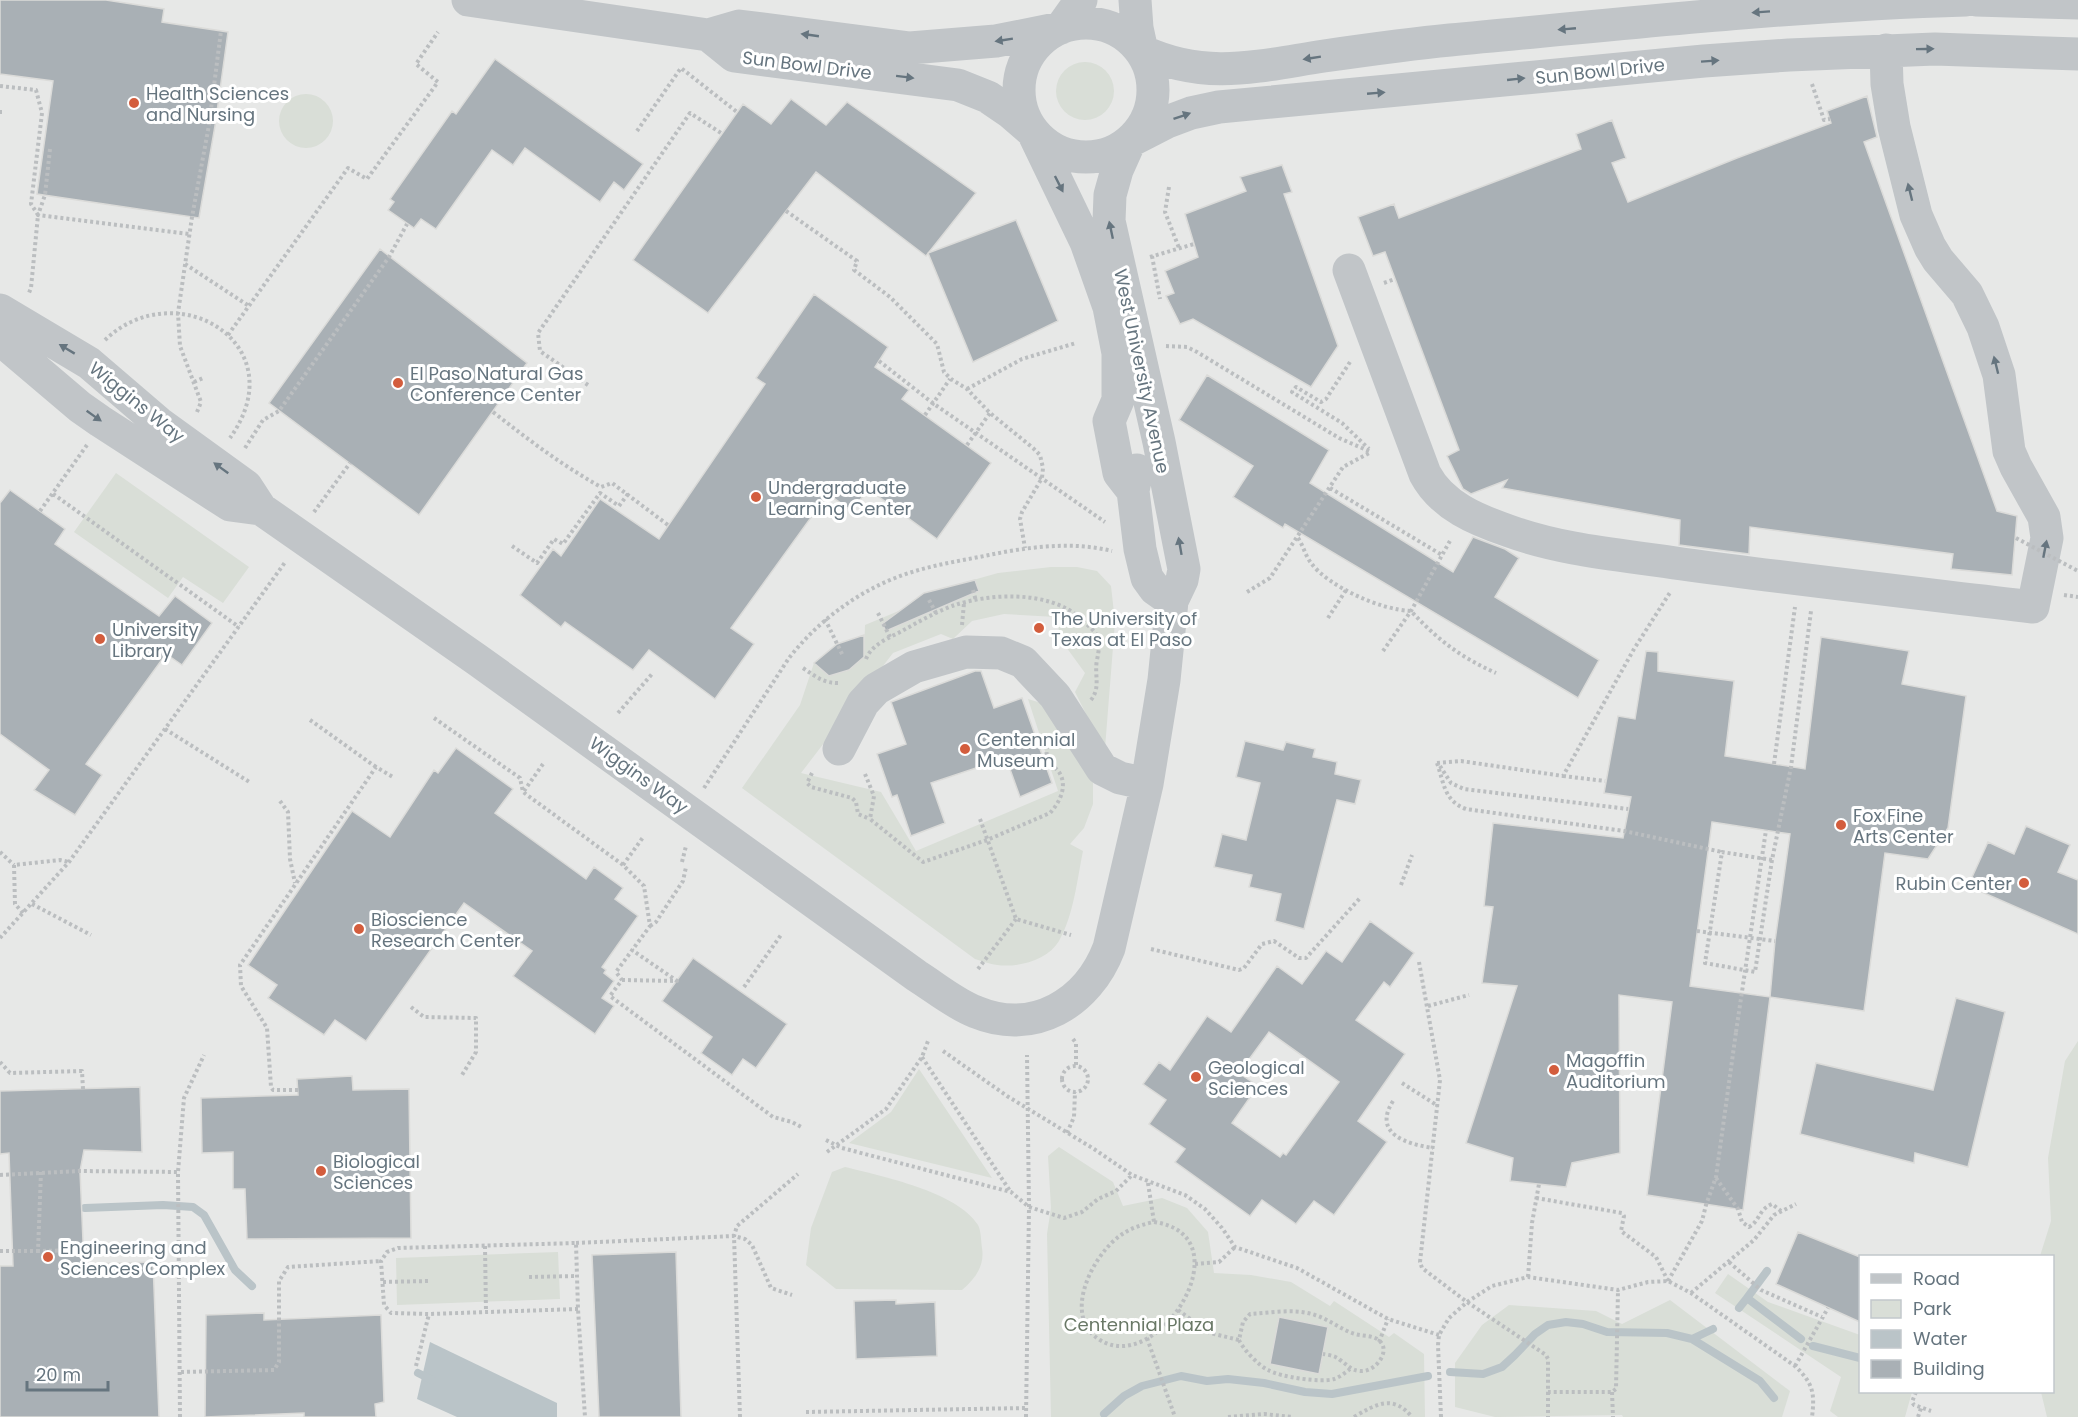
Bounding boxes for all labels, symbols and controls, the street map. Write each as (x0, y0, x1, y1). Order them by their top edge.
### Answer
one-way arrow (1751, 7, 1770, 17)
one-way arrow (1557, 24, 1576, 34)
one-way arrow (800, 31, 819, 40)
one-way arrow (994, 35, 1013, 44)
street label: Sun Bowl Drive (741, 45, 873, 85)
one-way arrow (1916, 45, 1935, 54)
street label: Sun Bowl Drive (1534, 52, 1666, 90)
one-way arrow (1302, 53, 1321, 62)
one-way arrow (1700, 56, 1719, 66)
one-way arrow (895, 73, 914, 82)
one-way arrow (1506, 74, 1525, 84)
place label: Health Sciences and Nursing (146, 81, 289, 127)
one-way arrow (1366, 88, 1385, 98)
marker: Health Sciences and Nursing (127, 96, 141, 110)
one-way arrow (1174, 111, 1192, 121)
one-way arrow (1054, 175, 1064, 192)
one-way arrow (1904, 183, 1914, 202)
one-way arrow (1106, 220, 1115, 239)
street label: West University Avenue (1108, 266, 1176, 476)
one-way arrow (59, 343, 75, 354)
street label: Wiggins Way (84, 356, 190, 448)
one-way arrow (1990, 356, 2000, 374)
place label: El Paso Natural Gas Conference Center (410, 361, 583, 407)
marker: El Paso Natural Gas Conference Center (391, 376, 405, 390)
one-way arrow (85, 410, 101, 422)
one-way arrow (213, 462, 229, 474)
place label: Undergraduate Learning Center (768, 475, 912, 521)
marker: Undergraduate Learning Center (749, 490, 763, 504)
one-way arrow (1175, 536, 1184, 555)
one-way arrow (2041, 540, 2050, 559)
place label: The University of Texas at El Paso (1051, 606, 1197, 652)
place label: University Library (112, 617, 199, 663)
marker: The University of Texas at El Paso (1032, 621, 1046, 635)
marker: University Library (93, 632, 107, 646)
place label: Centennial Museum (977, 727, 1075, 773)
street label: Wiggins Way (585, 731, 693, 819)
marker: Centennial Museum (958, 742, 972, 756)
place label: Fox Fine Arts Center (1853, 803, 1954, 849)
marker: Fox Fine Arts Center (1834, 818, 1848, 832)
place label: Rubin Center (1896, 871, 2012, 896)
marker: Rubin Center (2017, 876, 2031, 890)
place label: Bioscience Research Center (371, 907, 521, 953)
marker: Bioscience Research Center (352, 922, 366, 936)
place label: Magoffin Auditorium (1566, 1048, 1666, 1094)
place label: Geological Sciences (1208, 1055, 1305, 1101)
marker: Magoffin Auditorium (1547, 1063, 1561, 1077)
marker: Geological Sciences (1189, 1070, 1203, 1084)
place label: Biological Sciences (333, 1149, 420, 1195)
marker: Biological Sciences (314, 1164, 328, 1178)
place label: Engineering and Sciences Complex (60, 1235, 226, 1281)
marker: Engineering and Sciences Complex (41, 1250, 55, 1264)
legend (1859, 1255, 2054, 1393)
text: Road (1913, 1266, 1960, 1291)
text: Park (1913, 1296, 1952, 1321)
park label: Centennial Plaza (1064, 1312, 1214, 1337)
text: Water (1913, 1326, 1967, 1351)
scale bar (27, 1354, 108, 1392)
text: Building (1913, 1356, 1985, 1381)
text: 20 m (36, 1362, 81, 1387)

